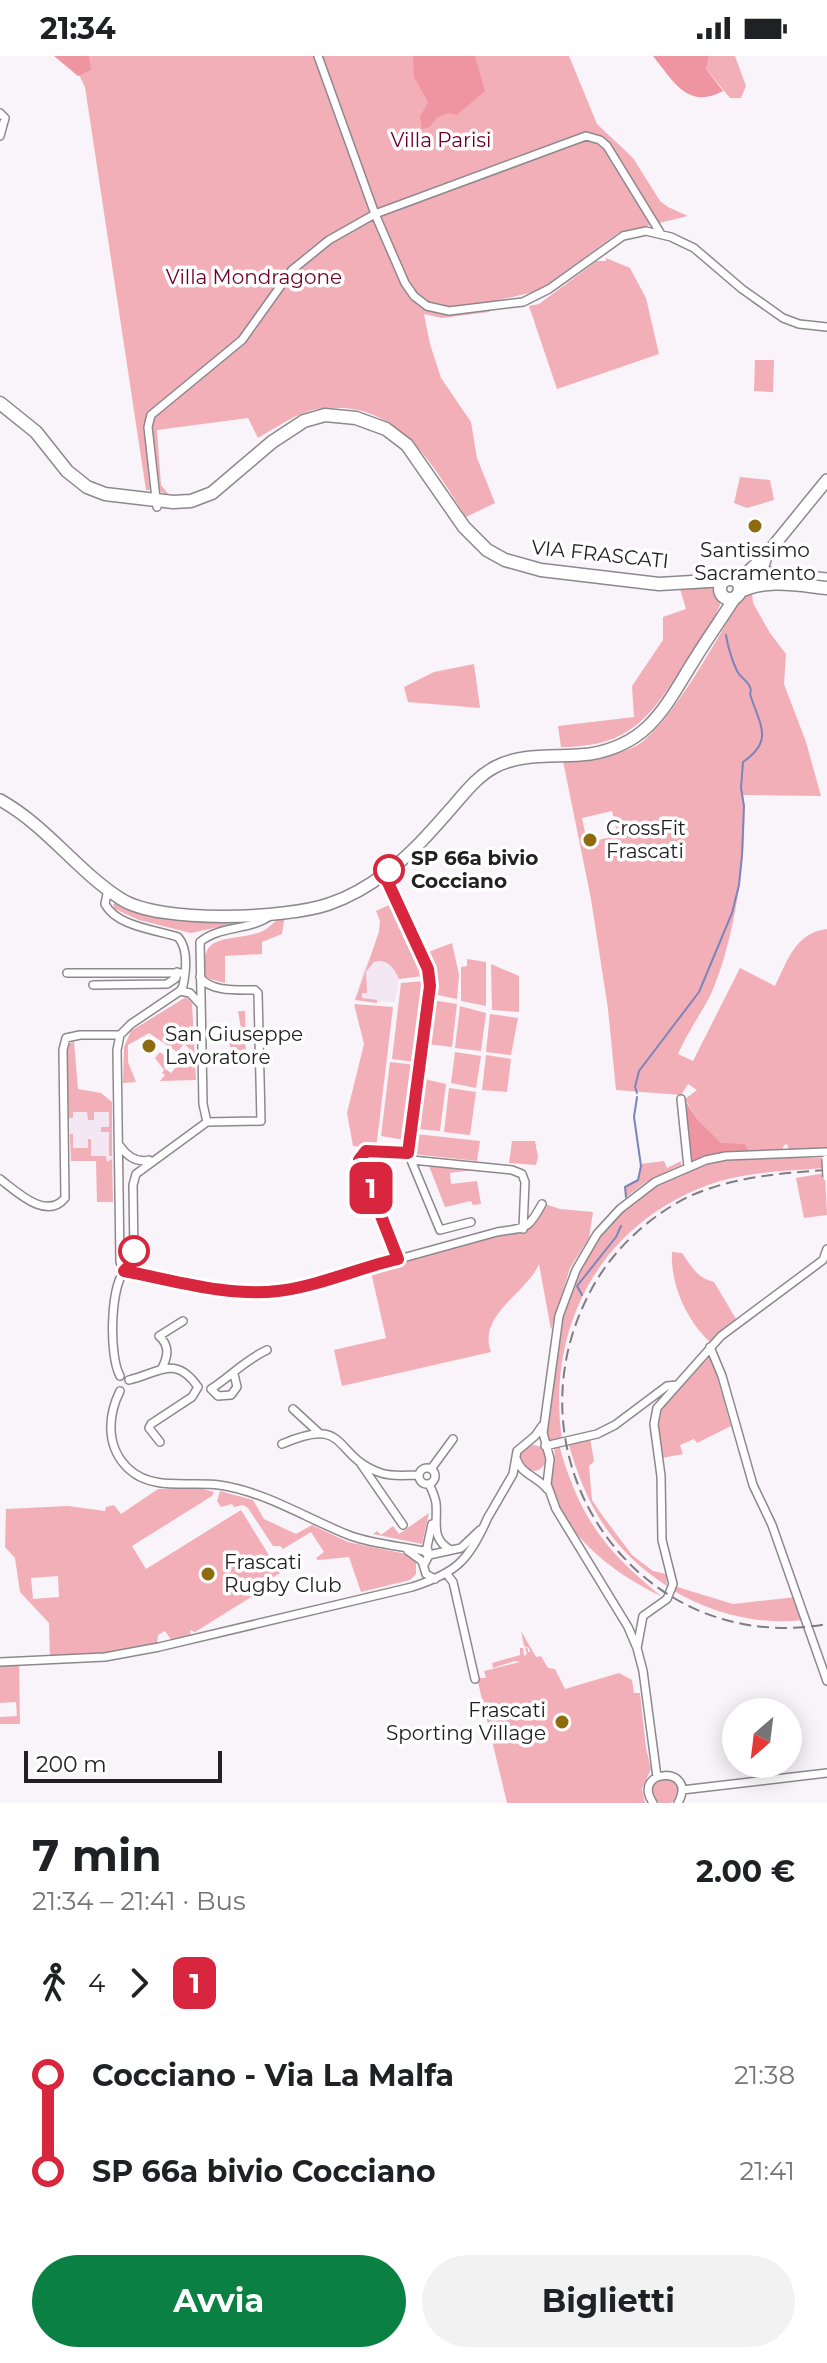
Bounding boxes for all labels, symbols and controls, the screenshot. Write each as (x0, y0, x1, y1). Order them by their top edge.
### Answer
text: 21:34 (40, 10, 116, 47)
park label: Villa Parisi (390, 128, 492, 152)
park label: Villa Mondragone (166, 265, 342, 289)
marker: Santissimo Sacramento (746, 517, 764, 535)
street label: VIA FRASCATI (530, 535, 670, 573)
place label: Santissimo Sacramento (694, 538, 816, 585)
place label: CrossFit Frascati (606, 816, 686, 863)
marker: CrossFit Frascati (581, 831, 599, 849)
place label: SP 66a bivio Cocciano (411, 846, 538, 893)
marker: SP 66a bivio Cocciano (374, 855, 404, 885)
place label: San Giuseppe Lavoratore (165, 1022, 303, 1069)
marker: San Giuseppe Lavoratore (140, 1037, 158, 1055)
line badge: 1 (345, 1162, 397, 1214)
text: 1 (366, 1171, 376, 1205)
unlabelled marker (119, 1236, 149, 1266)
place label: Frascati Rugby Club (224, 1550, 342, 1597)
marker: Frascati Rugby Club (199, 1565, 217, 1583)
place label: Frascati Sporting Village (386, 1698, 546, 1745)
north arrow (722, 1698, 802, 1778)
map controls (722, 1698, 802, 1778)
marker: Frascati Sporting Village (553, 1713, 571, 1731)
scale bar (24, 1747, 222, 1783)
text: 200 m (36, 1751, 107, 1778)
text: 7 min (32, 1828, 162, 1882)
text: 2.00 € (696, 1853, 795, 1890)
text: 21:34 – 21:41 · Bus (32, 1885, 246, 1917)
icon: walk (32, 1961, 76, 2005)
icon: forward (117, 1961, 161, 2005)
text: 1 (189, 1966, 200, 2000)
text: 4 (88, 1967, 105, 1999)
text: Cocciano - Via La Malfa (92, 2057, 454, 2094)
text: 21:38 (734, 2059, 795, 2091)
text: SP 66a bivio Cocciano (92, 2153, 436, 2190)
text: 21:41 (739, 2155, 795, 2187)
button: Avvia (32, 2255, 406, 2347)
button: Biglietti (422, 2255, 795, 2347)

